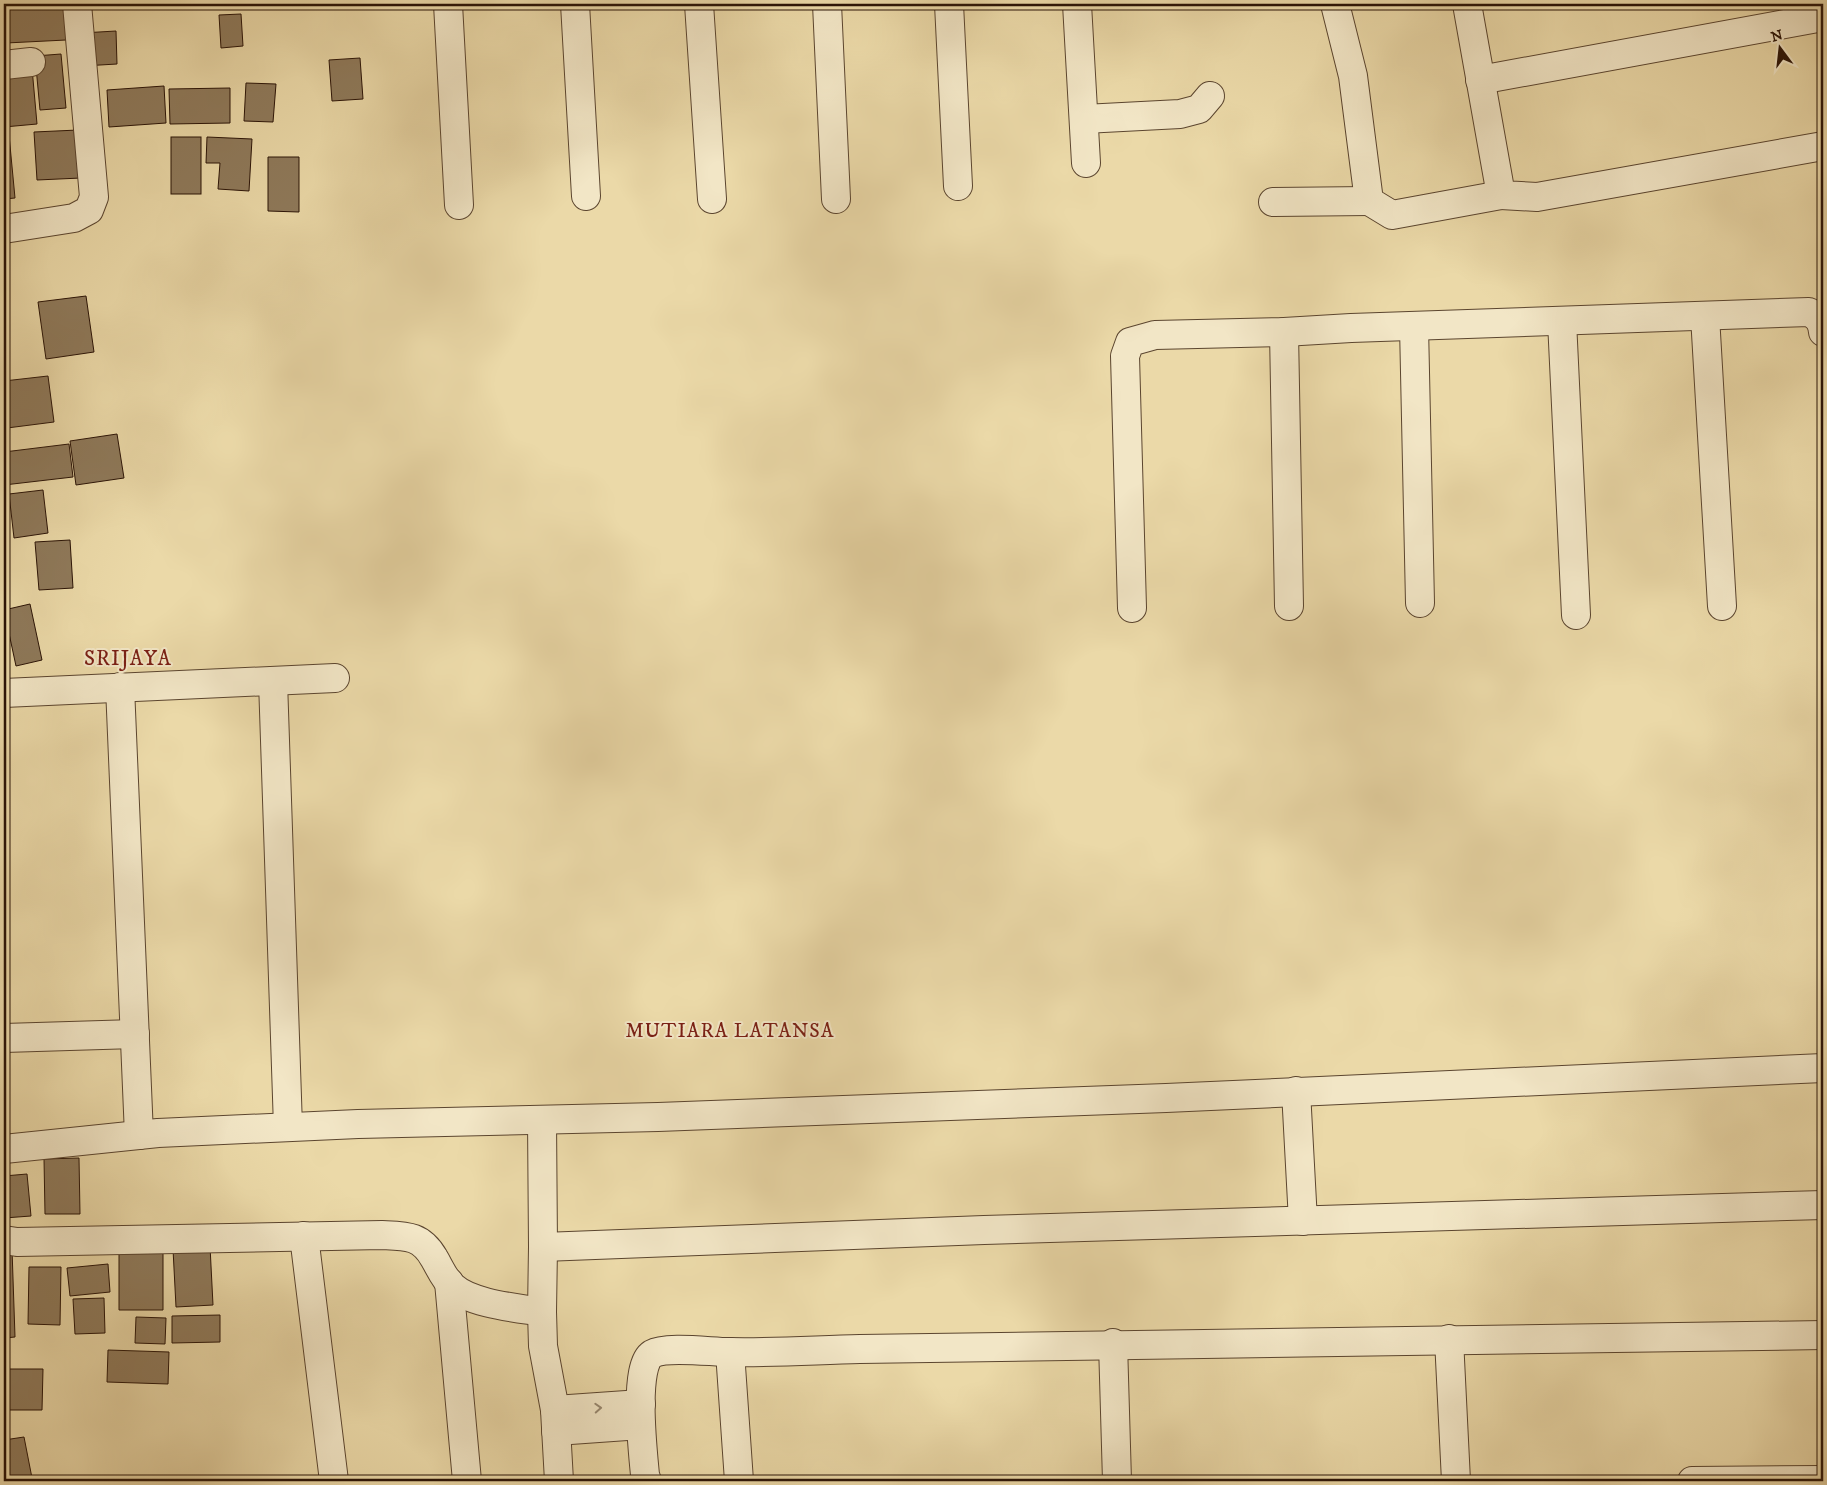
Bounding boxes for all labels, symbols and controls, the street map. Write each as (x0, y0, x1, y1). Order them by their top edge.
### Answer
north arrow (1754, 22, 1804, 72)
text: N (1769, 26, 1785, 47)
district label: SRIJAYA (84, 646, 172, 672)
district label: MUTIARA LATANSA (626, 1019, 835, 1044)
one-way arrow (594, 1402, 602, 1413)

